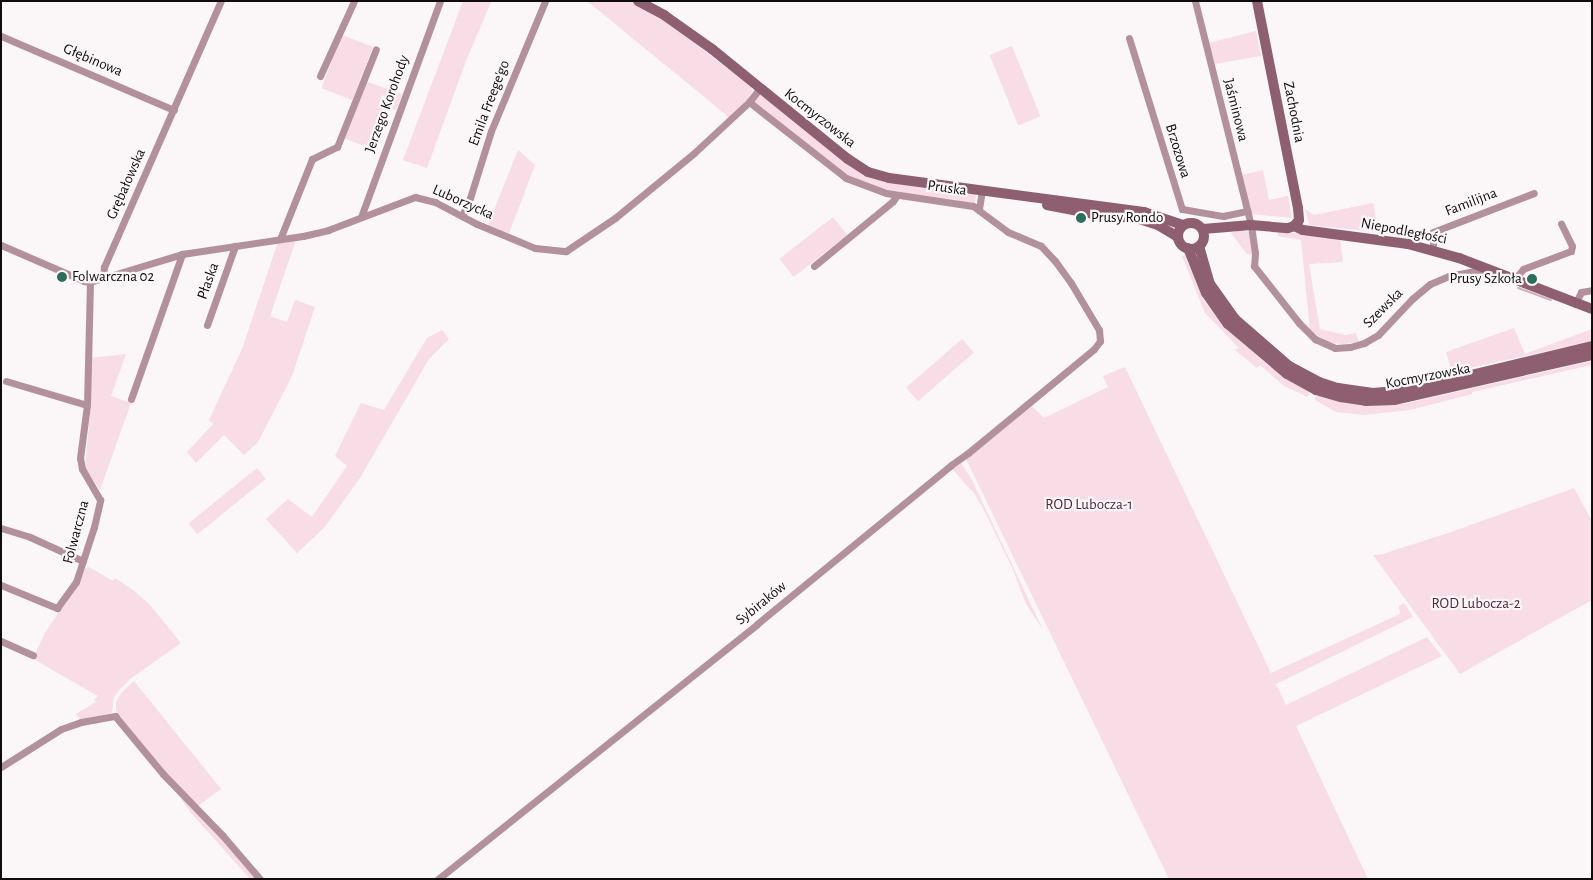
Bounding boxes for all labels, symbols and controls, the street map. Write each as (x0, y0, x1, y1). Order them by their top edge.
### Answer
street label: Głębinowa (61, 39, 125, 81)
street label: Jerzego Korohody (361, 53, 413, 155)
street label: Emila Freege'go (464, 58, 514, 148)
street label: Jaśminowa (1220, 77, 1252, 143)
street label: Zachodnia (1279, 80, 1309, 144)
street label: Kocmyrzowska (781, 84, 859, 152)
street label: Brzozowa (1161, 122, 1195, 180)
street label: Grębałowska (102, 146, 150, 222)
street label: Pruska (926, 176, 968, 200)
street label: Luborzycka (430, 181, 496, 223)
street label: Familijna (1442, 184, 1500, 220)
place label: Prusy Rondo (1091, 209, 1163, 227)
marker: Prusy Rondo (1075, 212, 1087, 224)
street label: Niepodległości (1359, 214, 1449, 248)
street label: Płaska (193, 260, 223, 302)
place label: Folwarczna 02 (72, 268, 154, 286)
place label: Prusy Szkoła (1449, 270, 1522, 288)
marker: Folwarczna 02 (56, 271, 68, 283)
marker: Prusy Szkoła (1526, 273, 1538, 285)
street label: Szewska (1359, 284, 1407, 332)
street label: Kocmyrzowska (1384, 359, 1472, 393)
park label: ROD Lubocza-1 (1045, 496, 1133, 514)
street label: Folwarczna (59, 498, 93, 566)
street label: Sybiraków (732, 577, 790, 629)
park label: ROD Lubocza-2 (1431, 595, 1521, 613)

